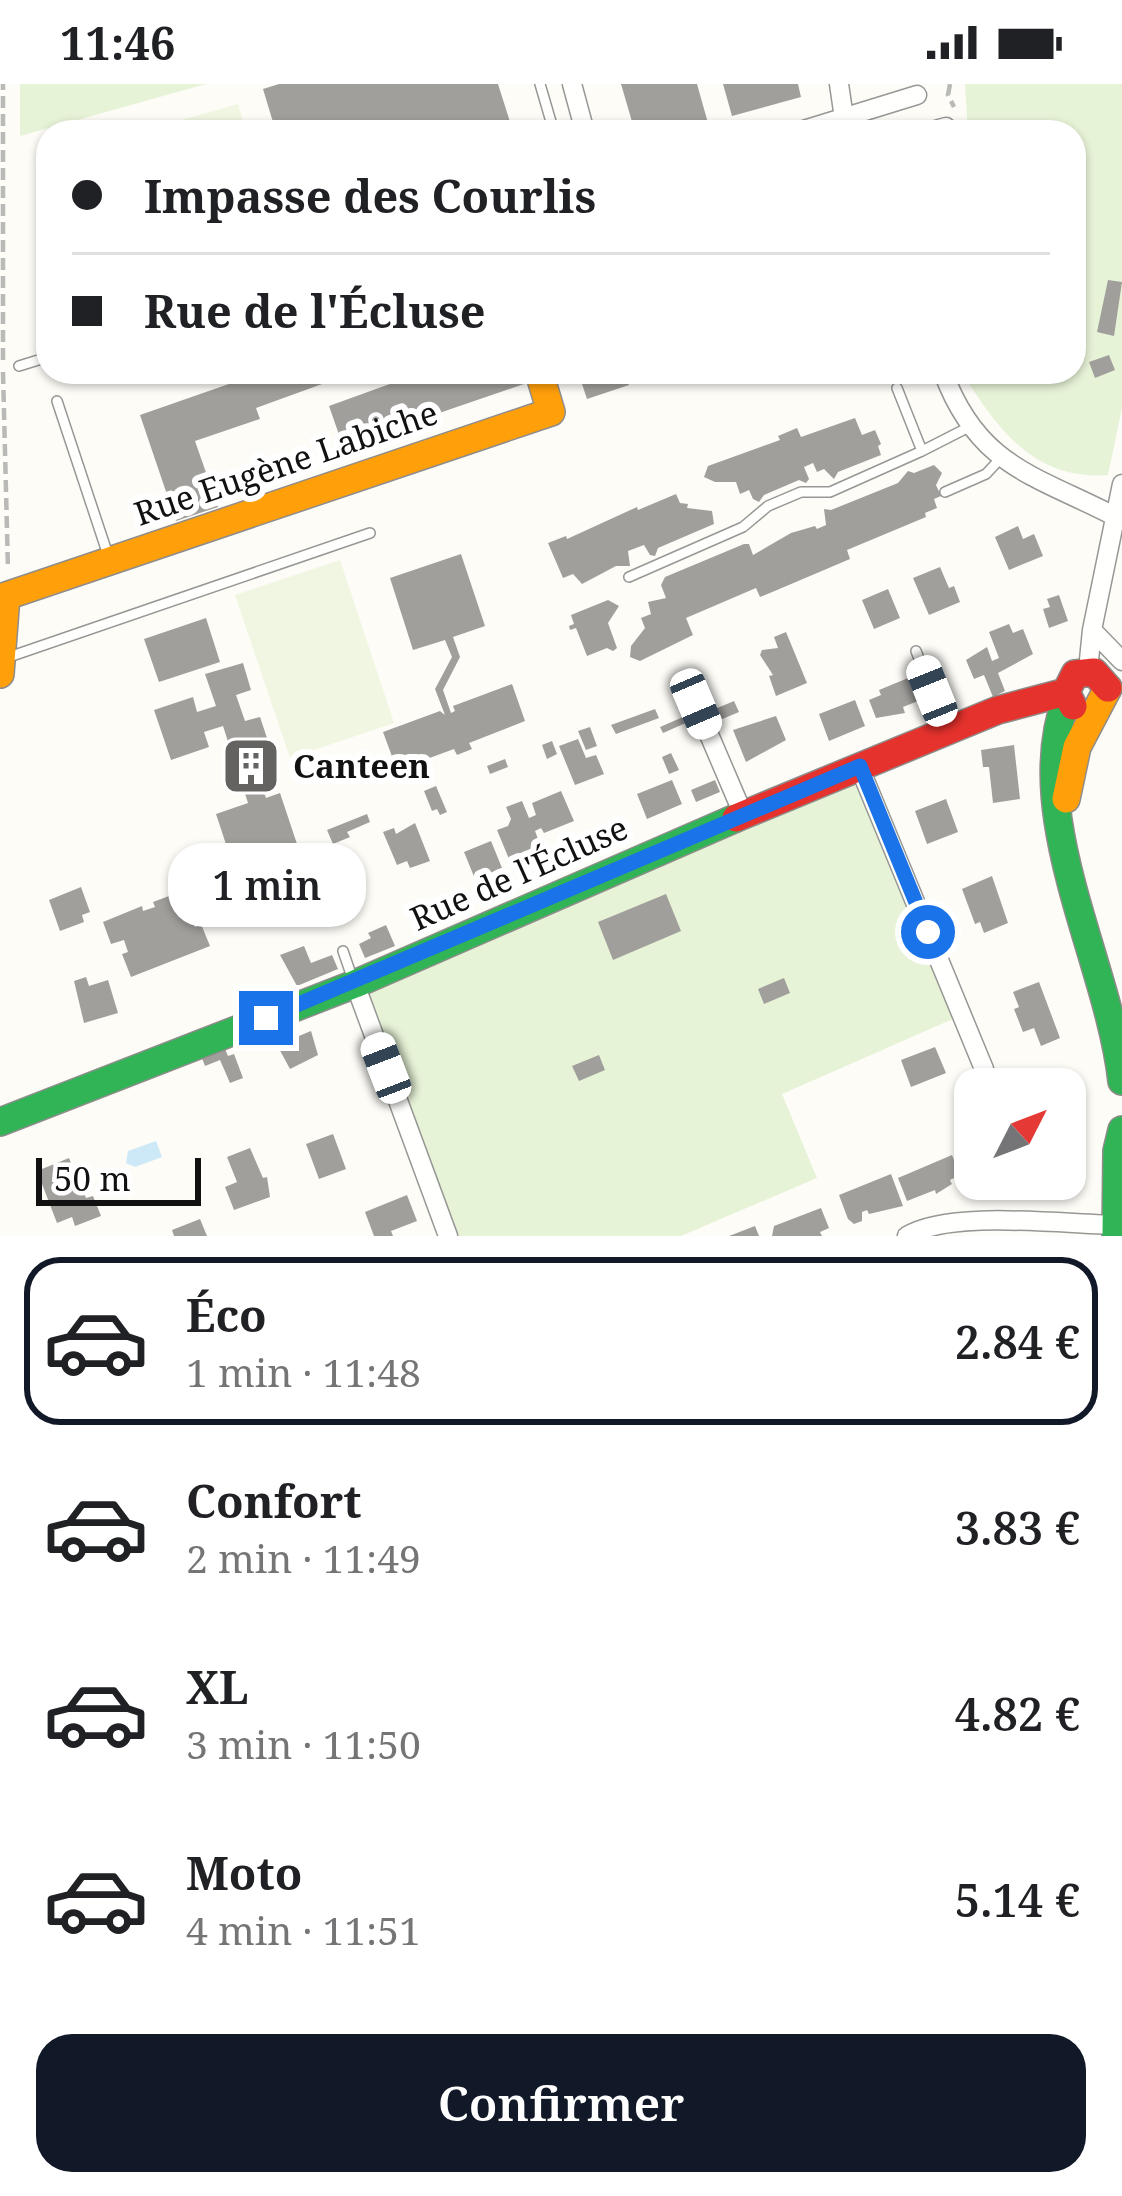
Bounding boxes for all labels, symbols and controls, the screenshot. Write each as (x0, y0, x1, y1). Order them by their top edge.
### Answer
text: 11:46 (60, 12, 175, 73)
text: Impasse des Courlis (144, 165, 596, 226)
text: Rue de l'Écluse (144, 280, 485, 341)
street label: Rue Eugène Labiche (128, 389, 444, 536)
car (902, 651, 962, 731)
car (665, 664, 727, 744)
building icon: Canteen (220, 735, 282, 797)
place label: Canteen (293, 743, 430, 788)
street label: Rue de l'Écluse (403, 805, 635, 941)
callout: 1 min (167, 844, 365, 928)
text: 1 min (213, 858, 321, 911)
route start (901, 905, 955, 959)
route end (239, 991, 293, 1045)
car (356, 1028, 416, 1108)
north arrow (954, 1068, 1086, 1200)
map controls (954, 1068, 1086, 1200)
scale bar (36, 1152, 201, 1205)
text: 50 m (54, 1156, 131, 1201)
text: Éco (186, 1284, 267, 1345)
icon: car (42, 1287, 150, 1395)
text: 2.84 € (955, 1311, 1080, 1372)
text: 1 min · 11:48 (186, 1345, 421, 1398)
text: Confort (186, 1470, 361, 1531)
icon: car (42, 1473, 150, 1581)
text: 3.83 € (955, 1497, 1080, 1558)
text: 2 min · 11:49 (186, 1531, 421, 1584)
text: XL (186, 1656, 248, 1717)
icon: car (42, 1659, 150, 1767)
text: 4.82 € (955, 1683, 1080, 1744)
text: 3 min · 11:50 (186, 1717, 421, 1770)
text: Moto (186, 1842, 302, 1903)
icon: car (42, 1845, 150, 1953)
text: 5.14 € (955, 1869, 1080, 1930)
text: 4 min · 11:51 (186, 1903, 421, 1956)
button: Confirmer (36, 2034, 1086, 2172)

